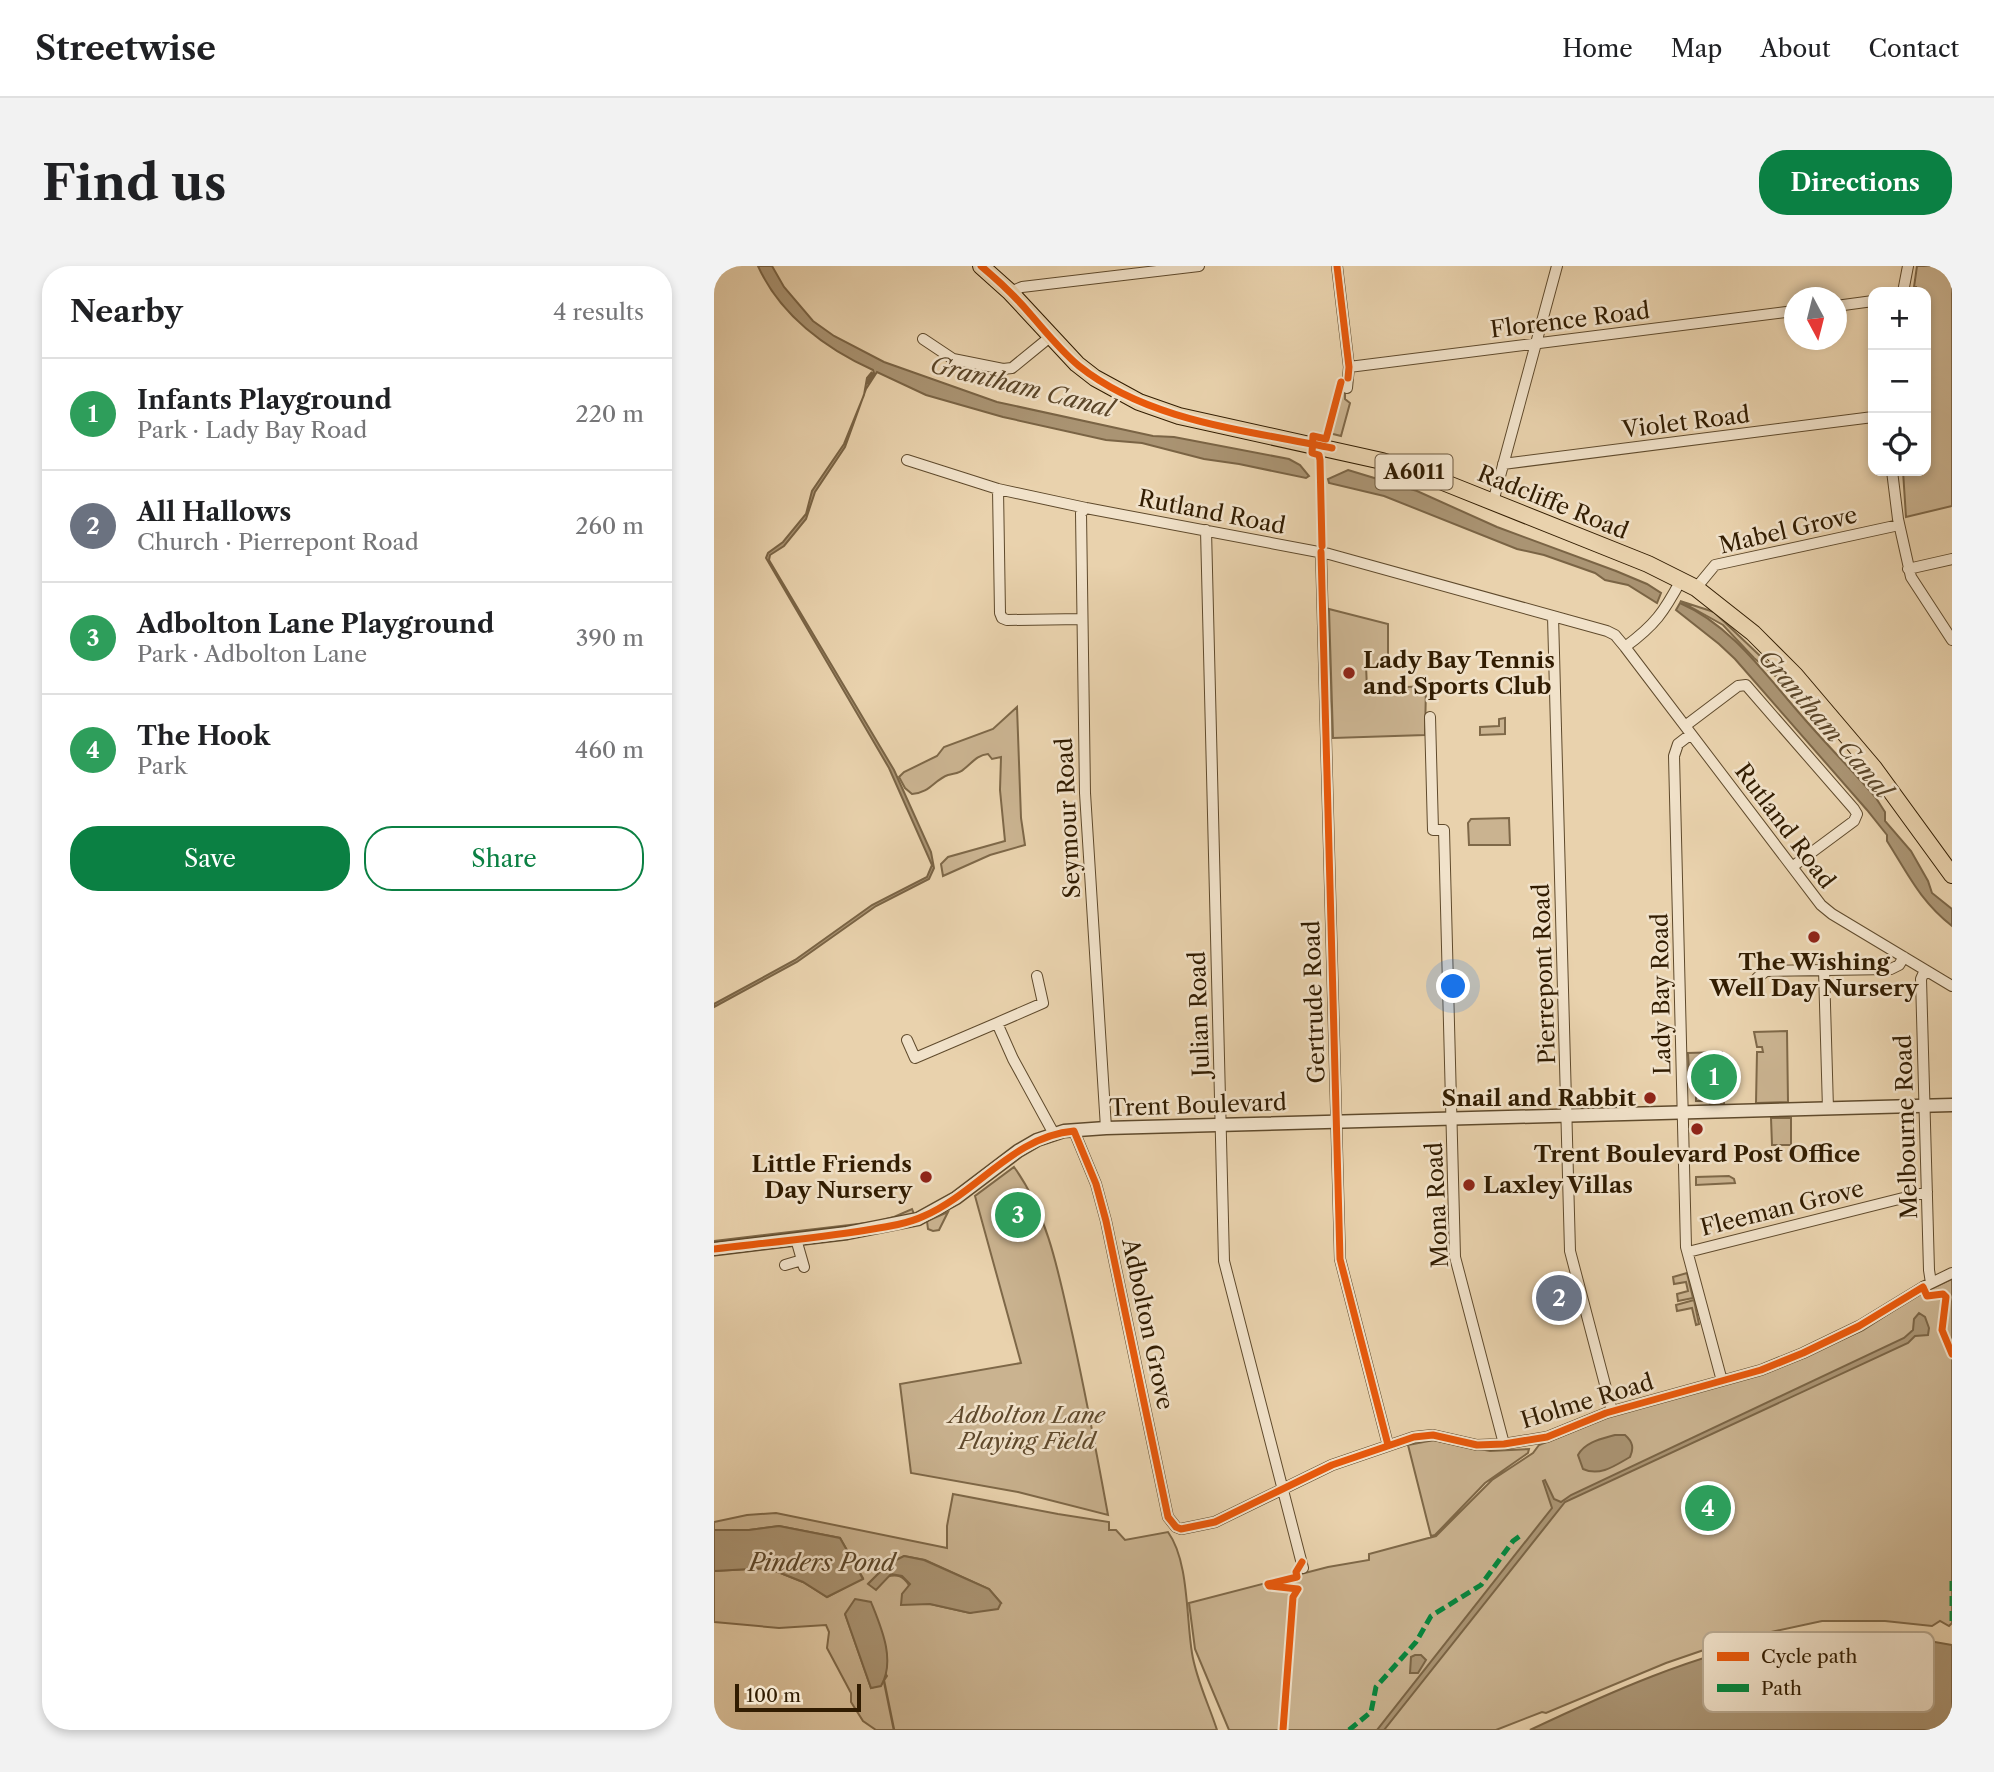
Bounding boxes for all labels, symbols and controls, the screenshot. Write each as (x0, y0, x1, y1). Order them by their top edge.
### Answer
text: Streetwise (35, 28, 216, 69)
text: Home (1562, 34, 1633, 63)
text: Map (1671, 34, 1722, 63)
text: About (1760, 34, 1831, 63)
text: Contact (1869, 34, 1959, 63)
button: Directions (1759, 150, 1952, 215)
text: Find us (42, 152, 226, 213)
north arrow (1784, 287, 1847, 350)
map controls (1868, 287, 1931, 476)
button: + (1868, 287, 1931, 350)
text: Nearby (70, 293, 183, 330)
street label: Florence Road (1489, 296, 1651, 344)
text: 4 results (553, 298, 644, 326)
water label: Grantham Canal (927, 350, 1119, 424)
button: − (1868, 350, 1931, 413)
text: Infants Playground (137, 384, 392, 416)
text: 1 (88, 400, 98, 428)
text: 220 m (575, 400, 644, 428)
street label: Violet Road (1620, 400, 1752, 444)
button: locate (1868, 413, 1931, 476)
text: Park · Lady Bay Road (137, 416, 367, 444)
road number: A6011 (1376, 454, 1452, 490)
street label: Radcliffe Road (1473, 459, 1633, 545)
street label: Rutland Road (1136, 484, 1288, 540)
text: All Hallows (137, 496, 291, 528)
street label: Mabel Grove (1716, 501, 1860, 559)
text: 2 (86, 512, 100, 540)
text: 260 m (575, 512, 644, 540)
text: Church · Pierrepont Road (137, 528, 419, 556)
text: Adbolton Lane Playground (137, 608, 494, 640)
text: 3 (87, 624, 100, 652)
text: 390 m (576, 624, 644, 652)
text: Park · Adbolton Lane (137, 640, 367, 668)
water label: Grantham Canal (1753, 643, 1900, 806)
place label: Lady Bay Tennis and Sports Club (1363, 646, 1555, 700)
marker: Lady Bay Tennis and Sports Club (1341, 665, 1357, 681)
text: The Hook (137, 720, 270, 752)
text: 4 (86, 736, 100, 764)
text: 460 m (575, 736, 644, 764)
street label: Seymour Road (1050, 737, 1086, 899)
text: Park (137, 752, 187, 780)
street label: Rutland Road (1729, 758, 1841, 894)
button: Save (70, 826, 350, 891)
button: Share (364, 826, 644, 891)
street label: Pierrepont Road (1527, 883, 1561, 1065)
street label: Lady Bay Road (1646, 913, 1676, 1075)
street label: Gertrude Road (1297, 920, 1331, 1084)
marker: The Wishing Well Day Nursery (1806, 929, 1822, 945)
place label: The Wishing Well Day Nursery (1709, 948, 1919, 1002)
street label: Julian Road (1183, 951, 1215, 1080)
your location (1436, 969, 1470, 1003)
street label: Melbourne Road (1889, 1034, 1923, 1220)
pin: 1 (1691, 1051, 1737, 1103)
place label: Snail and Rabbit (1442, 1084, 1637, 1112)
street label: Trent Boulevard (1109, 1088, 1287, 1122)
marker: Snail and Rabbit (1642, 1090, 1658, 1106)
marker: Trent Boulevard Post Office (1689, 1121, 1705, 1137)
place label: Trent Boulevard Post Office (1534, 1140, 1861, 1168)
street label: Mona Road (1420, 1141, 1454, 1269)
place label: Little Friends Day Nursery (751, 1150, 913, 1204)
marker: Little Friends Day Nursery (918, 1169, 934, 1185)
place label: Laxley Villas (1483, 1171, 1633, 1199)
street label: Fleeman Grove (1697, 1174, 1867, 1242)
marker: Laxley Villas (1461, 1177, 1477, 1193)
pin: 3 (995, 1189, 1041, 1241)
street label: Adbolton Grove (1116, 1235, 1180, 1412)
pin: 2 (1536, 1272, 1582, 1324)
street label: Holme Road (1517, 1368, 1657, 1434)
park label: Adbolton Lane Playing Field (946, 1401, 1106, 1455)
pin: 4 (1685, 1482, 1731, 1534)
water label: Pinders Pond (747, 1548, 898, 1577)
legend (1703, 1632, 1934, 1712)
text: Cycle path (1761, 1645, 1857, 1668)
text: Path (1761, 1677, 1802, 1700)
scale bar (735, 1681, 861, 1713)
text: 100 m (746, 1684, 801, 1707)

